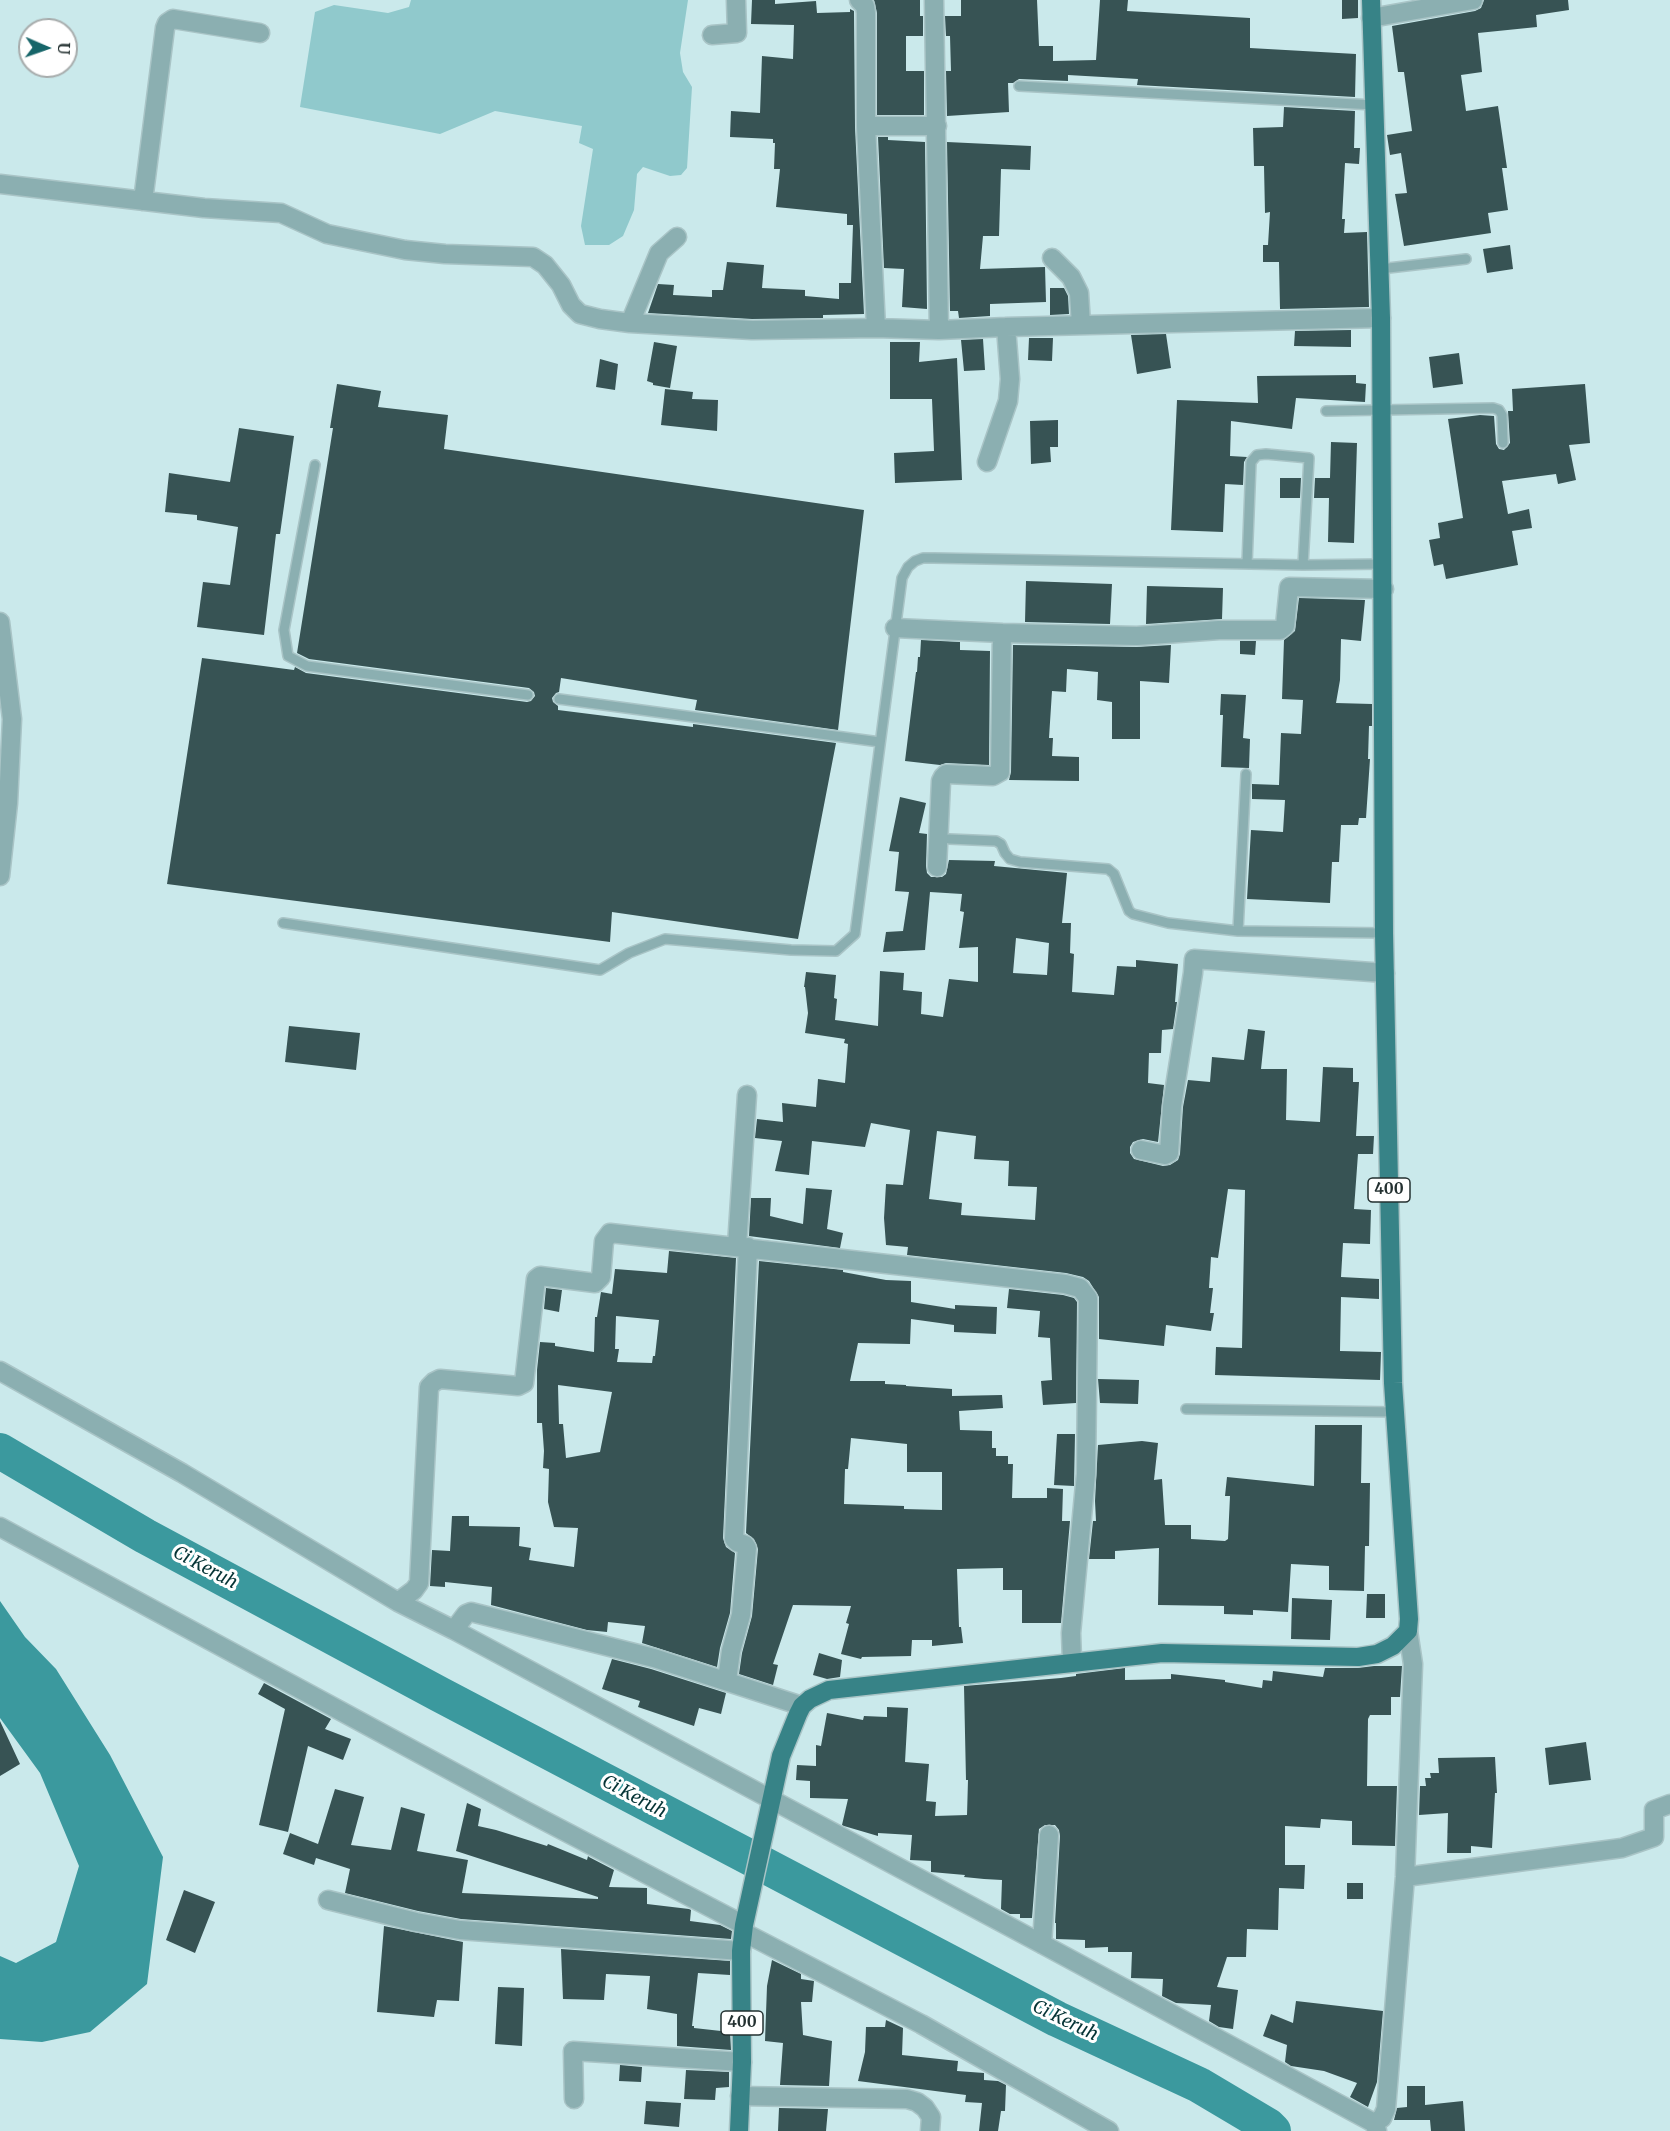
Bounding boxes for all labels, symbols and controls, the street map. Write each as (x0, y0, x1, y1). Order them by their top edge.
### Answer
north arrow (18, 18, 78, 78)
text: U (54, 42, 74, 55)
road number: 400 (1368, 1178, 1410, 1202)
water label: Ci Keruh (169, 1542, 241, 1594)
water label: Ci Keruh (598, 1771, 670, 1823)
water label: Ci Keruh (1029, 1996, 1101, 2046)
road number: 400 (721, 2011, 763, 2035)

